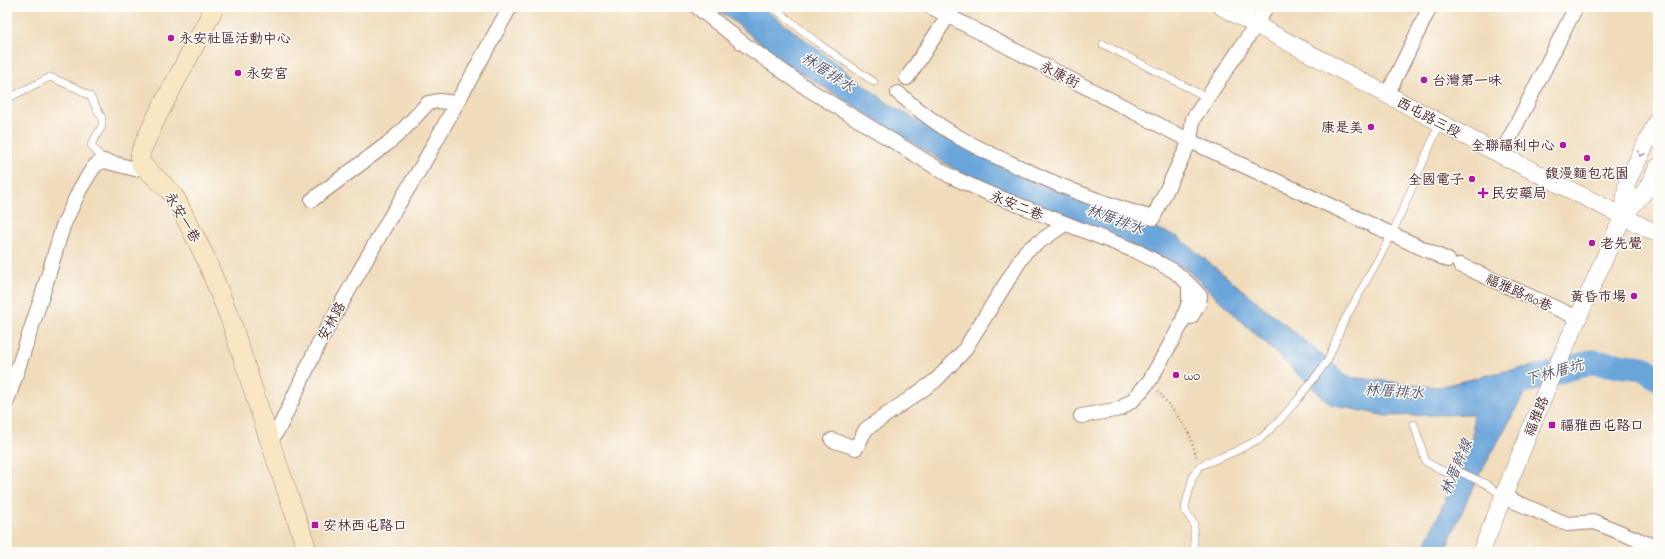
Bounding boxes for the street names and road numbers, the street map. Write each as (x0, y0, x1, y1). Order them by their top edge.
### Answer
street label: 永康街 (1036, 56, 1083, 94)
street label: 西屯路三段 (1392, 93, 1464, 144)
street label: 永安二巷 (987, 186, 1047, 227)
street label: 永安一巷 (159, 188, 205, 248)
street label: 福雅路180巷 (1481, 269, 1556, 318)
street label: 安林路 (313, 298, 352, 345)
street label: 福雅路 (1520, 393, 1555, 440)

